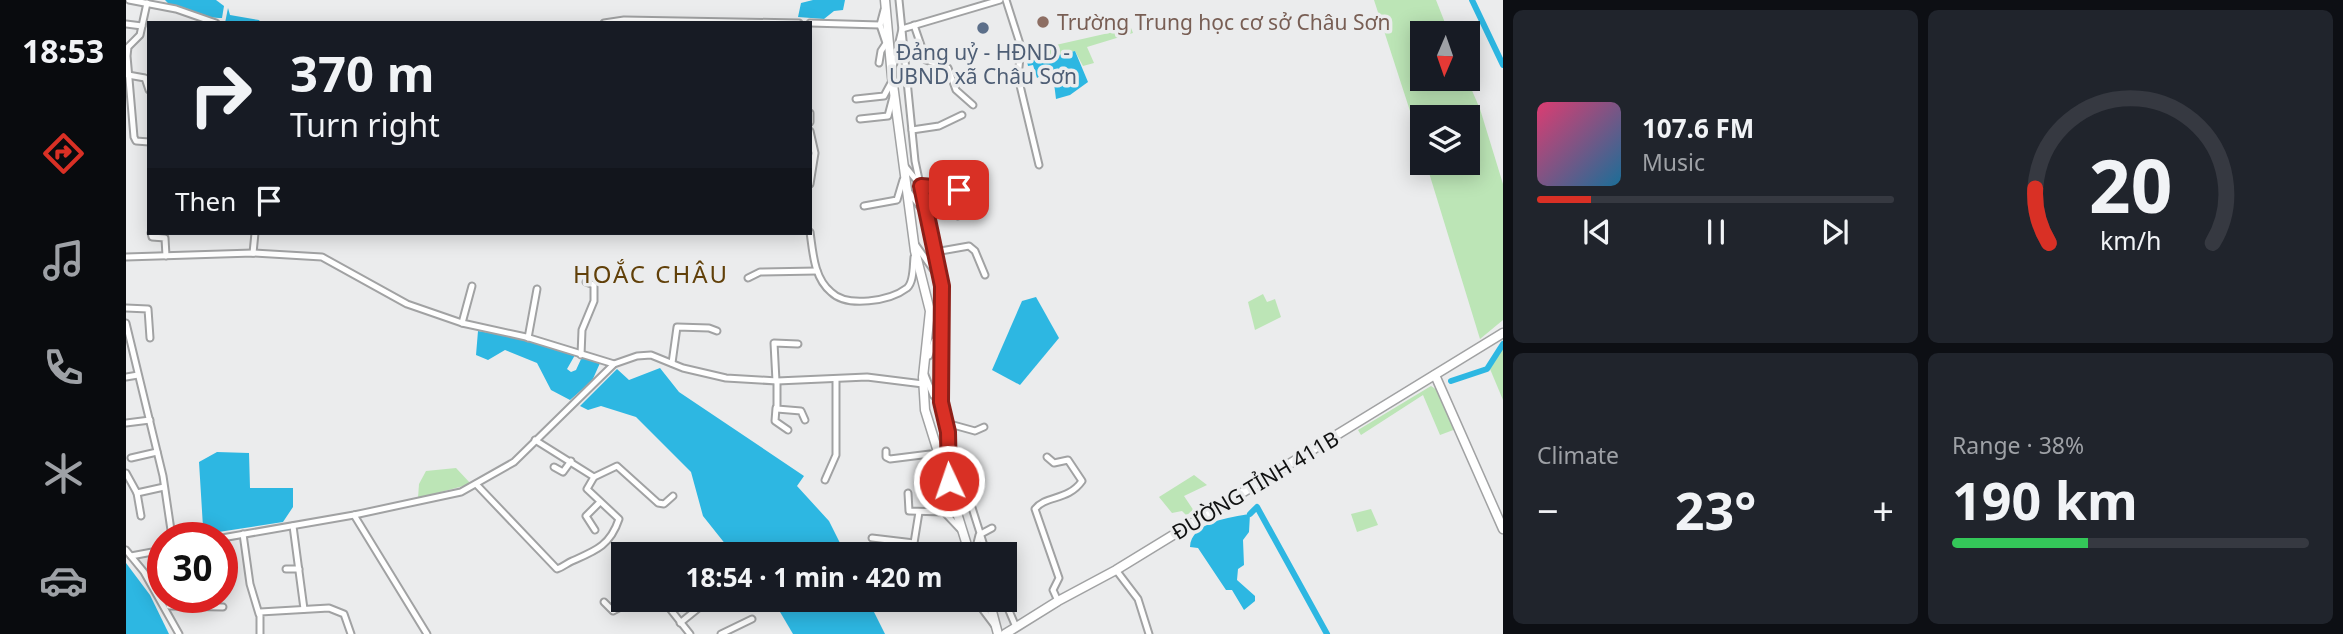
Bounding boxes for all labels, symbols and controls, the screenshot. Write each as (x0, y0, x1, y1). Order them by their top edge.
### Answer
place label: Trường Trung học cơ sở Châu Sơn (1057, 8, 1390, 36)
marker: Trường Trung học cơ sở Châu Sơn (1035, 14, 1051, 30)
marker: Đảng uỷ - HĐND - UBND xã Châu Sơn (975, 20, 991, 36)
north arrow (1410, 21, 1480, 91)
map controls (1410, 21, 1480, 175)
text: 18:53 (22, 29, 104, 72)
place label: Đảng uỷ - HĐND - UBND xã Châu Sơn (889, 38, 1077, 90)
text: 370 m (290, 40, 435, 106)
icon: right (175, 49, 266, 140)
text: Turn right (290, 103, 440, 146)
button: layers (1410, 105, 1480, 175)
text: 107.6 FM (1642, 110, 1754, 146)
icon: directions (39, 129, 88, 178)
text: 20 (2089, 135, 2172, 234)
text: Music (1642, 146, 1705, 178)
pin (929, 160, 989, 220)
icon: arrive (940, 171, 978, 209)
icon: arrive (250, 182, 288, 220)
text: Then (175, 183, 236, 219)
icon: previous (1578, 213, 1616, 251)
icon: pause (1697, 213, 1735, 251)
icon: next (1816, 213, 1854, 251)
text: km/h (2100, 223, 2161, 257)
icon: music (39, 236, 88, 285)
district label: HOẮC CHÂU (573, 257, 729, 290)
icon: phone (39, 343, 88, 392)
street label: ĐƯỜNG TỈNH 411B (1166, 424, 1344, 546)
text: Range · 38% (1952, 429, 2084, 461)
text: Climate (1537, 439, 1619, 471)
position arrow (912, 444, 986, 518)
icon: climate (39, 449, 88, 498)
text: 190 km (1952, 464, 2138, 535)
text: 23° (1675, 474, 1756, 545)
text: − (1537, 484, 1559, 536)
text: + (1872, 484, 1894, 536)
speed limit sign: 30 (147, 522, 238, 613)
icon: car (39, 556, 88, 605)
text: 18:54 · 1 min · 420 m (686, 559, 942, 595)

